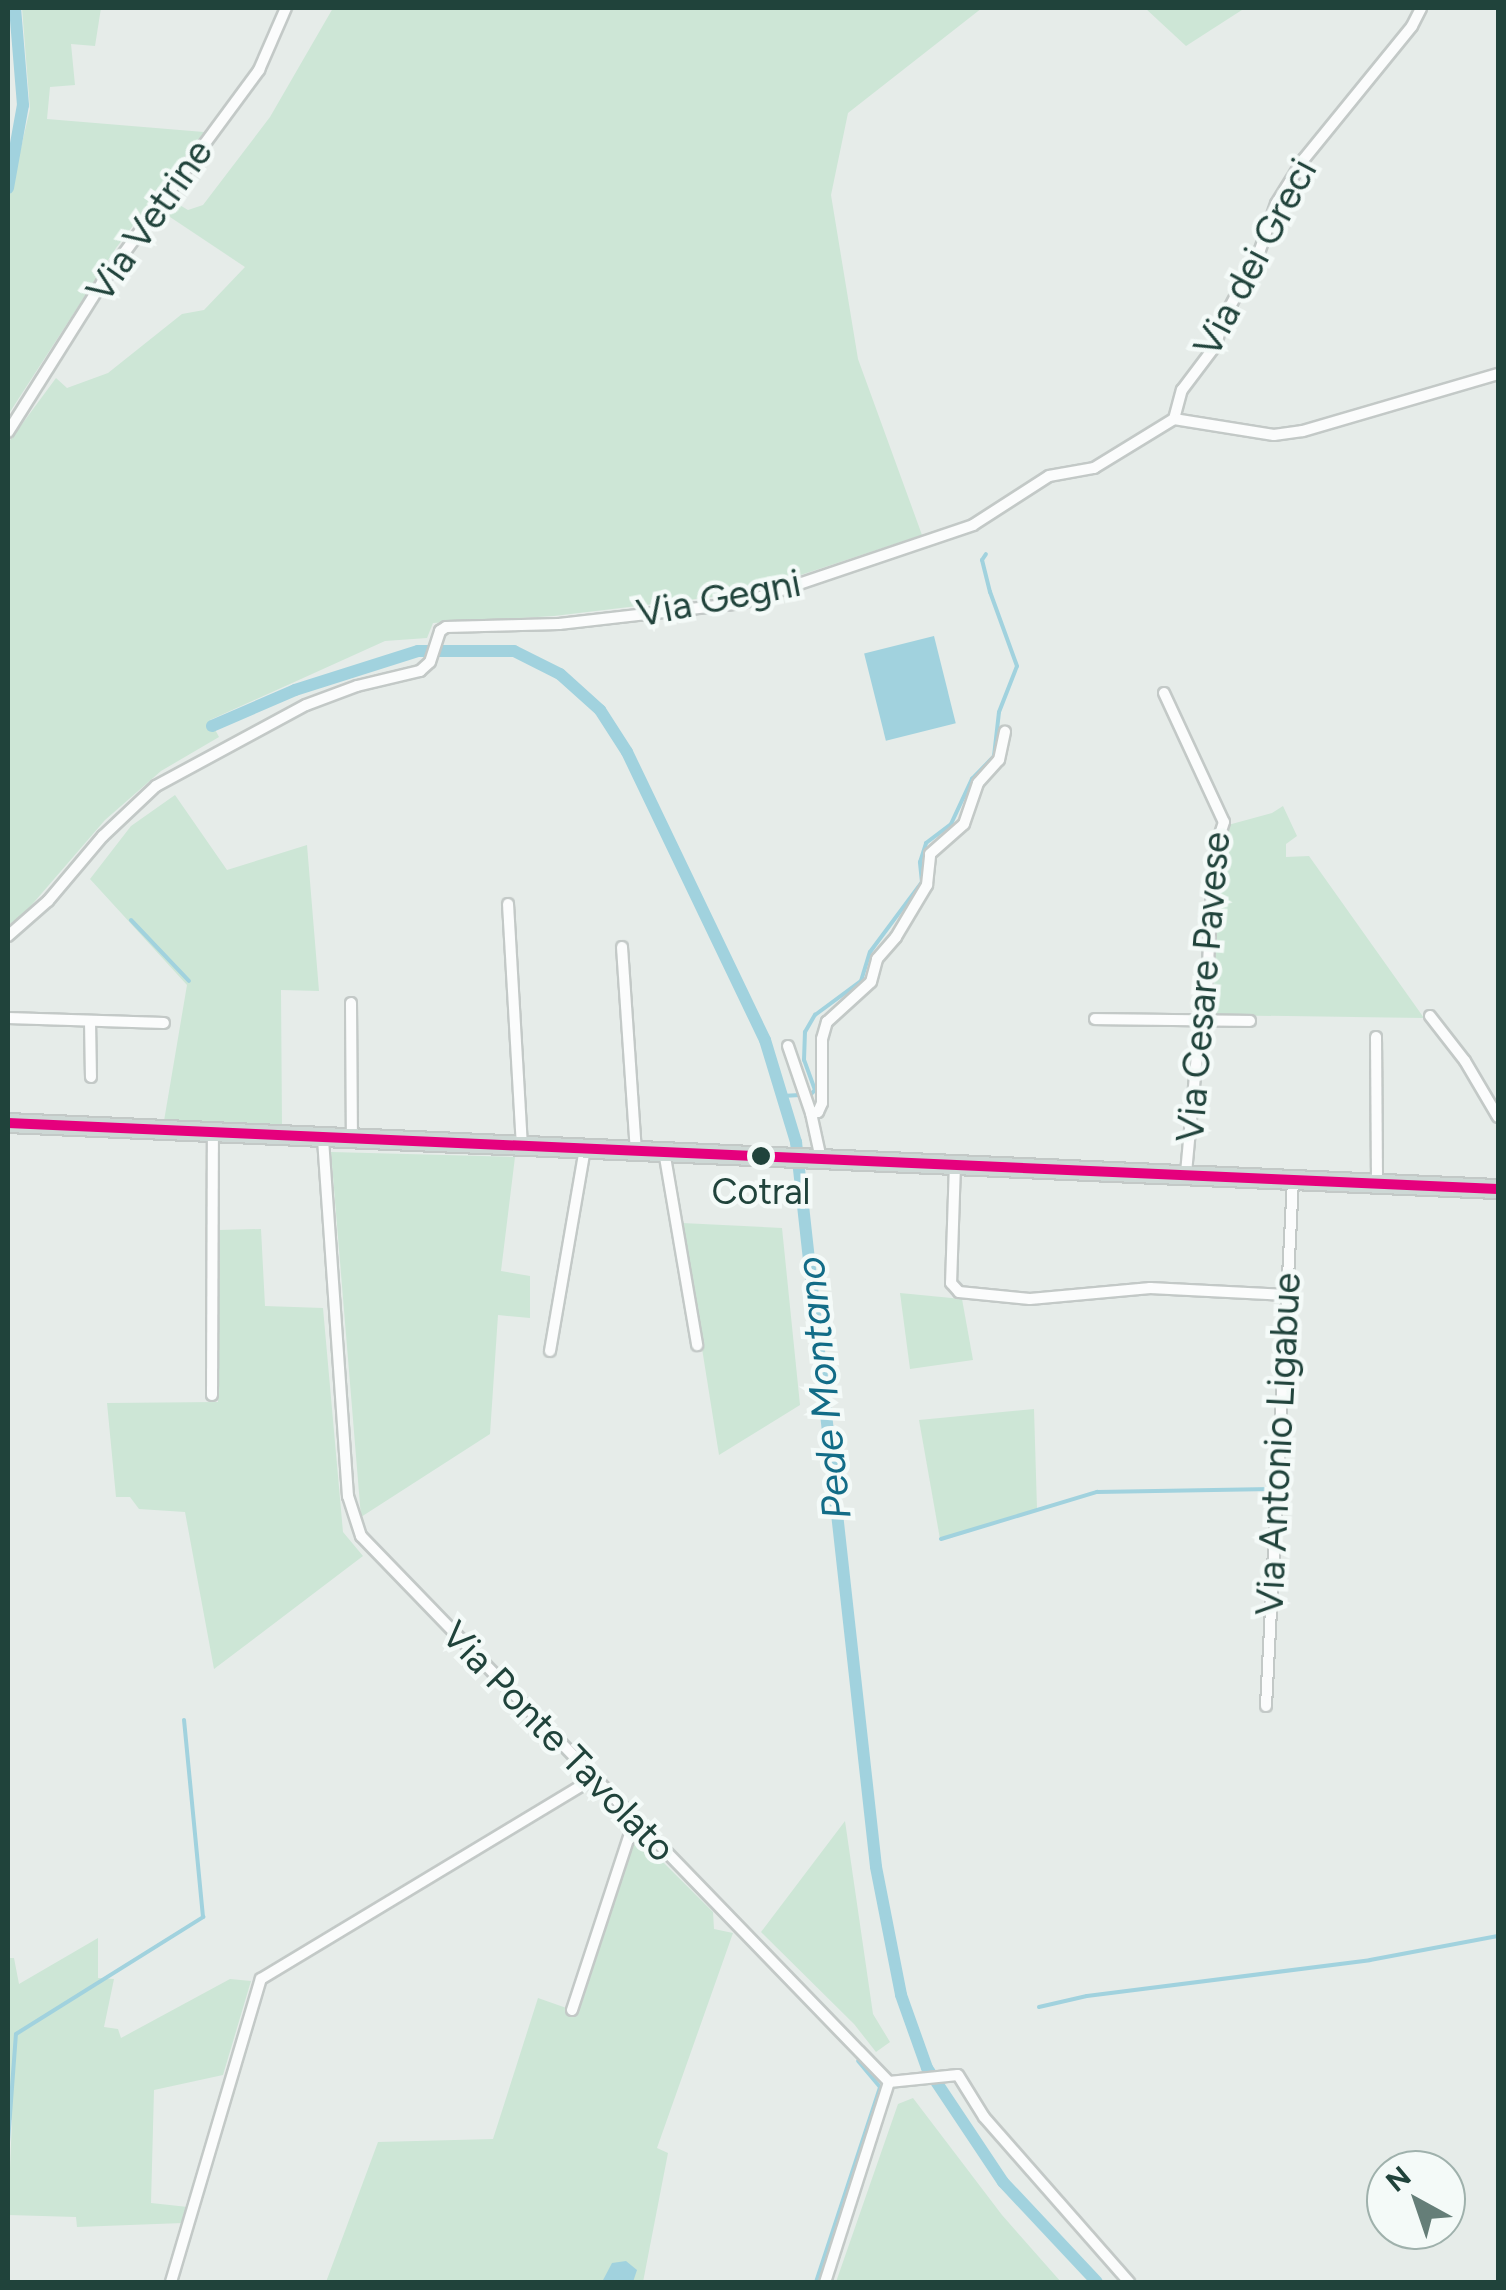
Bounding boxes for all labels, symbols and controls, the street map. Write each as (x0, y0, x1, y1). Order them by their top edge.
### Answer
street label: Via Vetrine (78, 131, 222, 311)
street label: Via dei Greci (1185, 152, 1327, 364)
street label: Via Gegni (633, 561, 805, 637)
street label: Via Cesare Pavese (1168, 830, 1240, 1144)
marker: Cotral (751, 1146, 771, 1166)
place label: Cotral (712, 1170, 810, 1214)
water label: Pede Montano (785, 1254, 861, 1522)
street label: Via Antonio Ligabue (1247, 1272, 1311, 1616)
street label: Via Ponte Tavolato (432, 1612, 684, 1872)
north arrow (1366, 2150, 1466, 2250)
text: N (1379, 2159, 1417, 2199)

